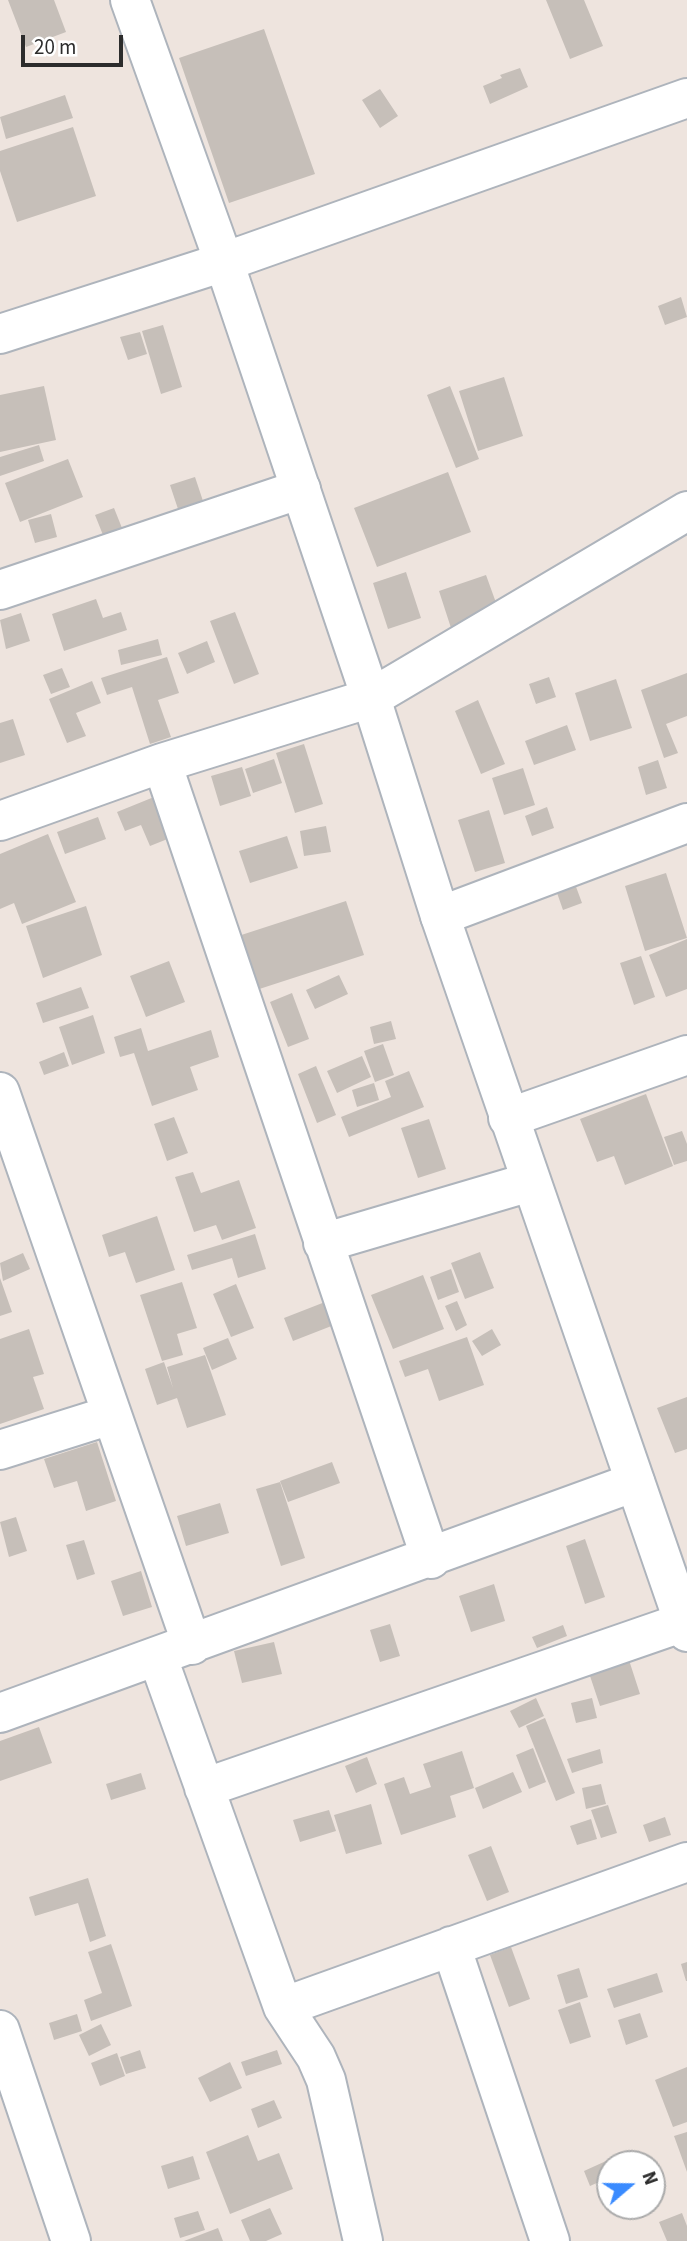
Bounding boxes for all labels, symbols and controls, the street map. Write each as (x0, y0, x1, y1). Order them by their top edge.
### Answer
scale bar (24, 21, 126, 65)
text: 20 m (34, 32, 76, 62)
north arrow (596, 2150, 666, 2220)
text: N (634, 2168, 664, 2189)

